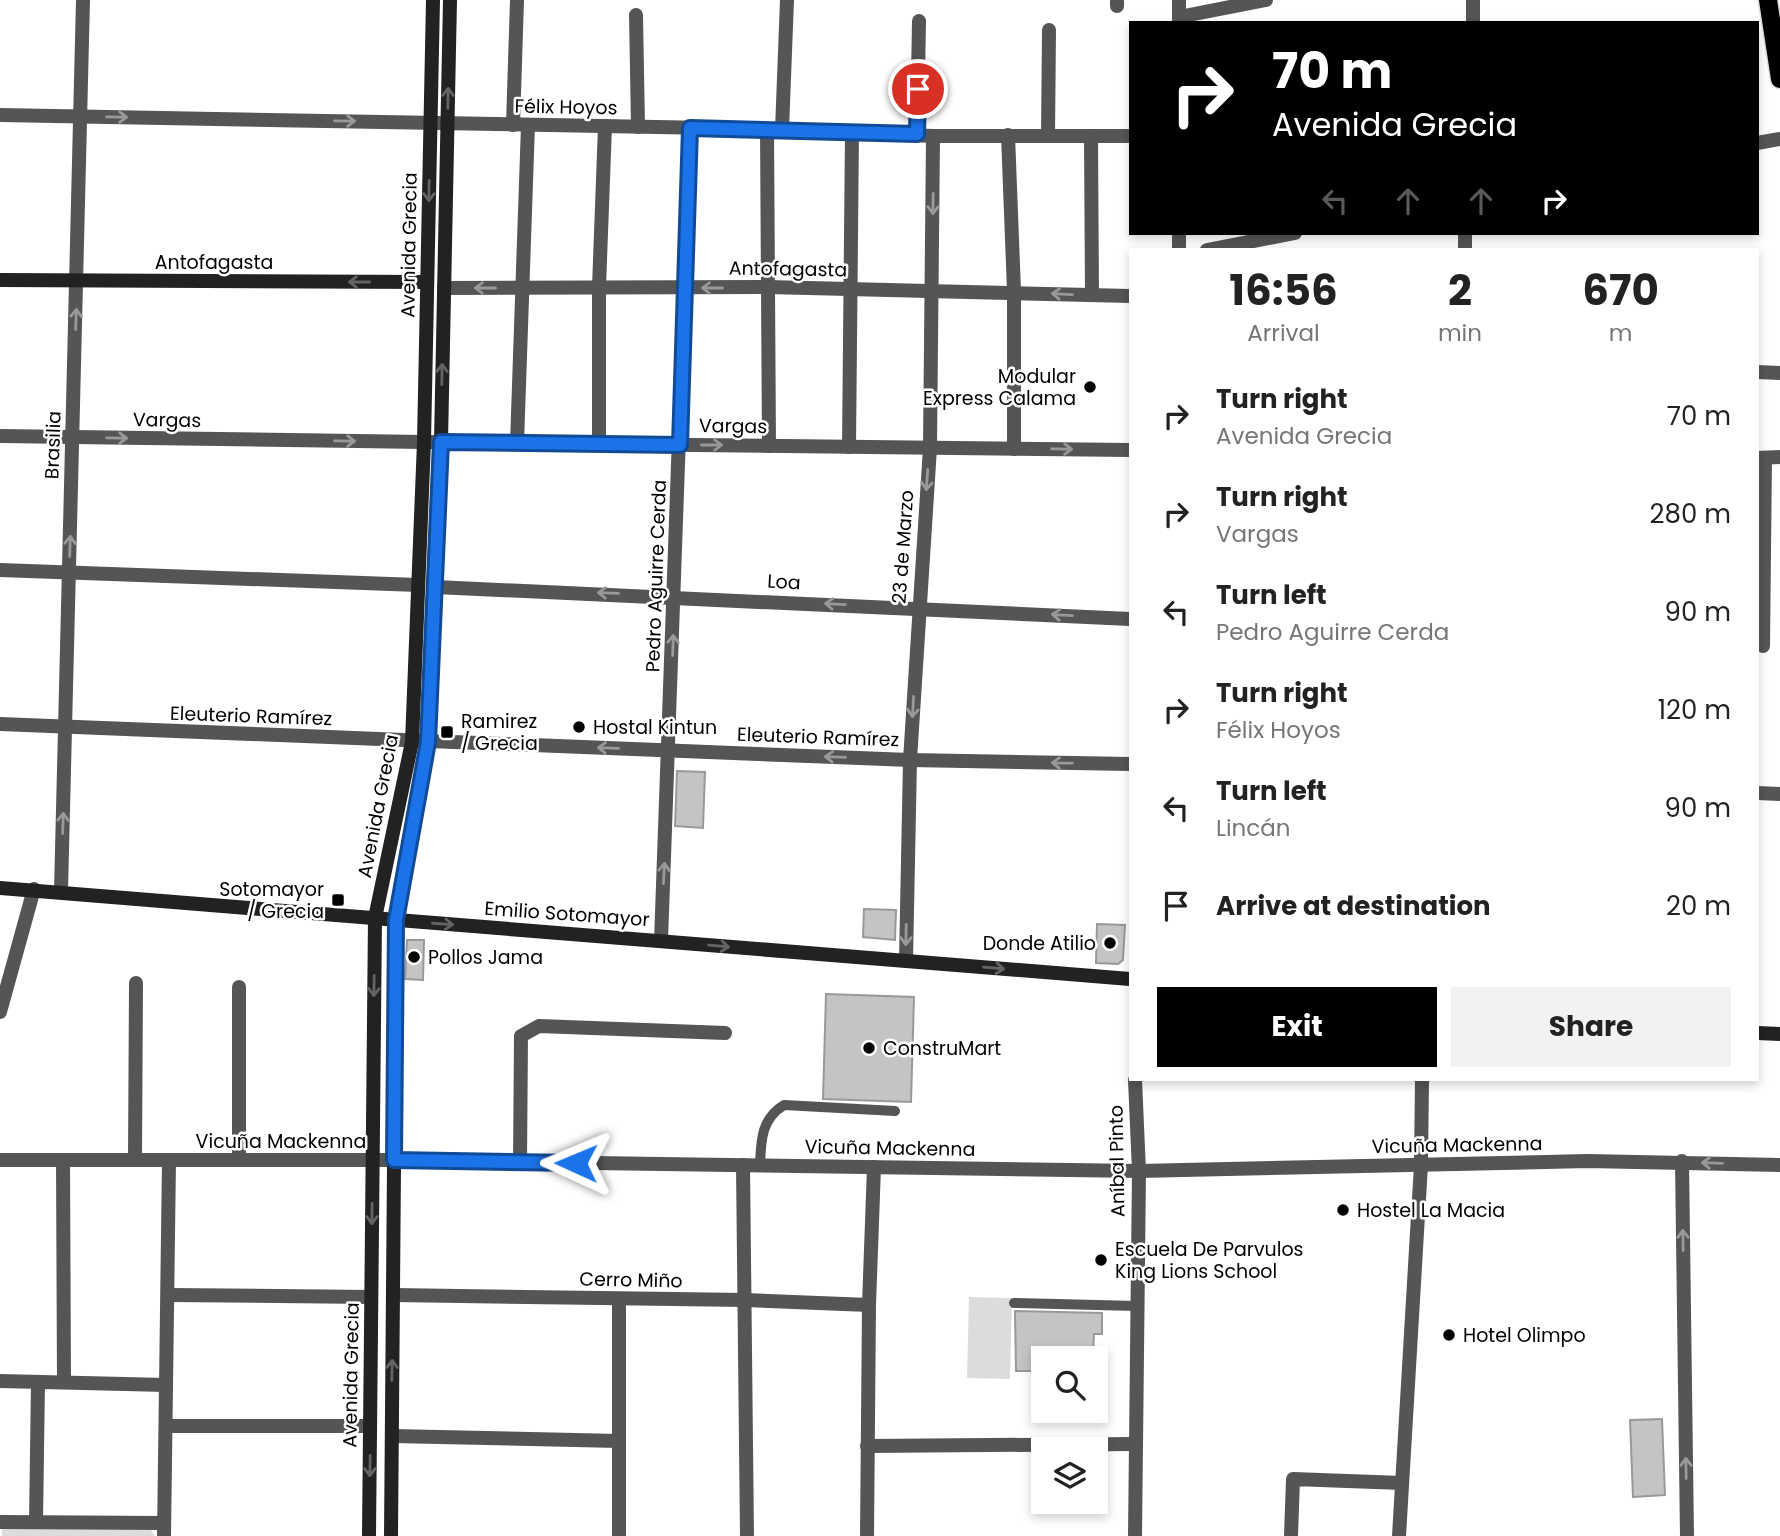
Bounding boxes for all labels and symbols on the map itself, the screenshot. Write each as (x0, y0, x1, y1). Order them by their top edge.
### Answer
pin (888, 59, 948, 119)
one-way arrow (442, 86, 455, 109)
street label: Félix Hoyos (514, 93, 618, 121)
one-way arrow (105, 110, 128, 123)
one-way arrow (333, 115, 356, 128)
street label: Avenida Grecia (394, 172, 424, 318)
one-way arrow (422, 179, 436, 202)
one-way arrow (926, 192, 939, 215)
street label: Antofagasta (155, 249, 273, 276)
street label: Antofagasta (729, 254, 847, 284)
one-way arrow (347, 275, 370, 289)
one-way arrow (474, 281, 497, 295)
one-way arrow (701, 281, 724, 295)
one-way arrow (1052, 287, 1074, 300)
one-way arrow (70, 308, 83, 331)
one-way arrow (436, 363, 449, 386)
place label: Modular Express Calama (923, 363, 1076, 412)
marker: Modular Express Calama (1082, 379, 1098, 395)
street label: Vargas (133, 406, 201, 434)
street label: Brasilia (38, 410, 68, 480)
street label: Vargas (699, 412, 767, 440)
one-way arrow (105, 431, 128, 445)
one-way arrow (333, 434, 356, 448)
one-way arrow (700, 438, 723, 452)
one-way arrow (1050, 442, 1073, 456)
one-way arrow (920, 469, 933, 491)
street label: Pedro Aguirre Cerda (639, 479, 673, 673)
street label: 23 de Marzo (886, 489, 920, 605)
one-way arrow (63, 535, 77, 558)
street label: Loa (767, 568, 801, 596)
one-way arrow (597, 586, 620, 600)
one-way arrow (824, 597, 847, 610)
one-way arrow (1051, 609, 1074, 622)
one-way arrow (667, 634, 680, 657)
one-way arrow (906, 696, 919, 718)
street label: Eleuterio Ramírez (169, 700, 333, 732)
place label: Ramirez / Grecia (461, 708, 538, 757)
place label: Hostal Kintun (593, 714, 717, 741)
marker: Hostal Kintun (571, 719, 587, 735)
street label: Eleuterio Ramírez (736, 721, 900, 753)
marker: Ramirez / Grecia (439, 724, 455, 740)
street label: Avenida Grecia (351, 732, 405, 880)
one-way arrow (596, 742, 619, 755)
one-way arrow (824, 751, 847, 764)
one-way arrow (1051, 756, 1074, 770)
one-way arrow (56, 811, 69, 834)
one-way arrow (657, 861, 670, 884)
place label: Sotomayor / Grecia (219, 876, 324, 925)
marker: Sotomayor / Grecia (330, 892, 346, 908)
street label: Emilio Sotomayor (484, 895, 650, 933)
one-way arrow (431, 918, 454, 931)
one-way arrow (900, 923, 913, 946)
place label: Donde Atilio (983, 930, 1096, 957)
marker: Donde Atilio (1102, 935, 1118, 951)
one-way arrow (707, 940, 730, 953)
place label: Pollos Jama (428, 944, 543, 971)
marker: Pollos Jama (406, 949, 422, 965)
one-way arrow (982, 962, 1005, 975)
one-way arrow (368, 974, 381, 997)
place label: ConstruMart (883, 1035, 1001, 1062)
marker: ConstruMart (861, 1040, 877, 1056)
street label: Aníbal Pinto (1103, 1105, 1131, 1217)
position arrow (539, 1126, 613, 1200)
street label: Vicuña Mackenna (196, 1128, 366, 1155)
street label: Vicuña Mackenna (1371, 1130, 1543, 1160)
street label: Vicuña Mackenna (804, 1133, 976, 1163)
one-way arrow (1701, 1156, 1724, 1169)
place label: Hostel La Macia (1357, 1197, 1505, 1224)
one-way arrow (365, 1202, 379, 1225)
marker: Hostel La Macia (1335, 1202, 1351, 1218)
one-way arrow (1676, 1229, 1690, 1252)
place label: Escuela De Parvulos King Lions School (1115, 1236, 1304, 1285)
marker: Escuela De Parvulos King Lions School (1093, 1252, 1109, 1268)
street label: Cerro Miño (579, 1266, 683, 1294)
street label: Avenida Grecia (336, 1302, 366, 1448)
place label: Hotel Olimpo (1463, 1322, 1586, 1349)
marker: Hotel Olimpo (1441, 1327, 1457, 1343)
one-way arrow (385, 1359, 399, 1382)
one-way arrow (363, 1454, 377, 1477)
one-way arrow (1679, 1457, 1693, 1480)

